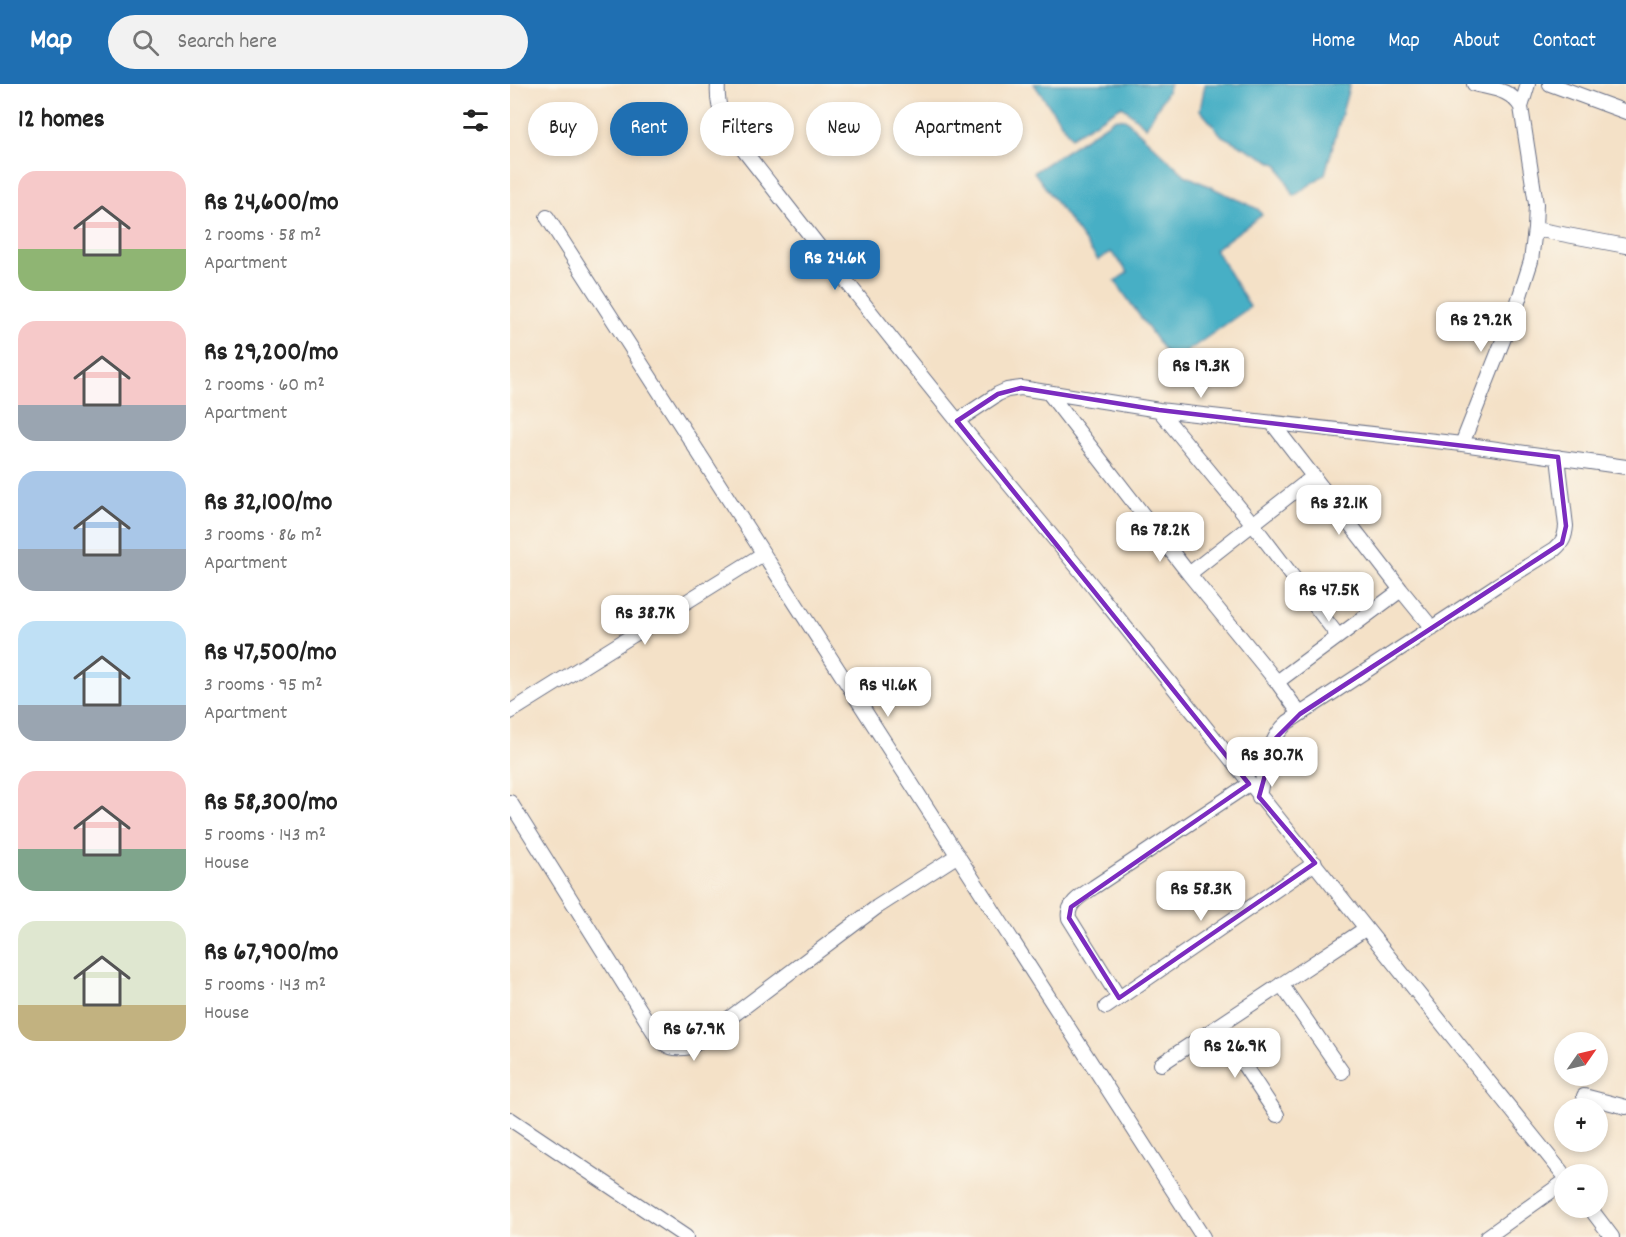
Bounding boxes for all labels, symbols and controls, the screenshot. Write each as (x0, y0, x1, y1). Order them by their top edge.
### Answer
search box (108, 15, 528, 69)
text: Map (30, 22, 72, 62)
icon: search (129, 26, 162, 59)
text: Search here (177, 27, 277, 58)
text: Home (1311, 27, 1355, 57)
text: Map (1388, 27, 1420, 57)
text: About (1453, 27, 1500, 57)
text: Contact (1533, 27, 1596, 57)
text: 12 homes (18, 102, 105, 139)
chip: Buy (528, 102, 598, 156)
chip: Rent (610, 102, 688, 156)
chip: Filters (700, 102, 794, 156)
chip: New (806, 102, 881, 156)
chip: Apartment (893, 102, 1023, 156)
icon: filters (459, 104, 492, 137)
text: Rs 24,600/mo (204, 185, 339, 222)
icon: home (66, 195, 138, 267)
text: 2 rooms · 58 m² (204, 222, 321, 250)
pin: Rs 24.6K (773, 240, 897, 291)
text: Rs 24.6K (804, 245, 866, 273)
text: Apartment (204, 250, 287, 278)
pin: Rs 29.2K (1419, 302, 1543, 353)
text: Rs 29.2K (1450, 307, 1512, 335)
text: Rs 29,200/mo (204, 335, 338, 372)
icon: home (66, 345, 138, 417)
pin: Rs 19.3K (1139, 348, 1263, 399)
text: Rs 19.3K (1172, 353, 1230, 381)
text: 2 rooms · 60 m² (204, 372, 325, 400)
text: Apartment (204, 400, 287, 428)
text: Rs 32,100/mo (204, 485, 332, 522)
pin: Rs 32.1K (1277, 485, 1401, 536)
text: Rs 32.1K (1310, 490, 1368, 518)
icon: home (66, 495, 138, 567)
pin: Rs 78.2K (1098, 512, 1222, 563)
text: Rs 78.2K (1130, 517, 1190, 545)
text: 3 rooms · 86 m² (204, 522, 322, 550)
text: Apartment (204, 550, 287, 578)
pin: Rs 47.5K (1267, 572, 1391, 623)
text: Rs 47.5K (1299, 577, 1359, 605)
pin: Rs 38.7K (583, 595, 707, 646)
text: Rs 38.7K (615, 600, 675, 628)
text: Rs 47,500/mo (204, 635, 336, 672)
icon: home (66, 645, 138, 717)
pin: Rs 41.6K (826, 667, 950, 718)
text: 3 rooms · 95 m² (204, 672, 323, 700)
text: Rs 41.6K (859, 672, 917, 700)
text: Apartment (204, 700, 287, 728)
pin: Rs 30.7K (1210, 737, 1334, 788)
text: Rs 30.7K (1241, 742, 1303, 770)
text: Rs 58,300/mo (204, 785, 338, 822)
icon: home (66, 795, 138, 867)
text: 5 rooms · 143 m² (204, 822, 326, 850)
text: House (204, 850, 249, 878)
pin: Rs 58.3K (1139, 871, 1263, 922)
text: Rs 58.3K (1170, 876, 1232, 904)
text: Rs 67,900/mo (204, 935, 338, 972)
icon: home (66, 945, 138, 1017)
text: 5 rooms · 143 m² (204, 972, 326, 1000)
text: House (204, 1000, 249, 1028)
pin: Rs 67.9K (632, 1011, 756, 1062)
text: Rs 67.9K (663, 1016, 725, 1044)
pin: Rs 26.9K (1173, 1028, 1297, 1079)
north arrow (1554, 1032, 1608, 1086)
map controls (1554, 1032, 1608, 1218)
text: Rs 26.9K (1204, 1033, 1267, 1061)
button: + (1554, 1098, 1608, 1152)
button: − (1554, 1164, 1608, 1218)

